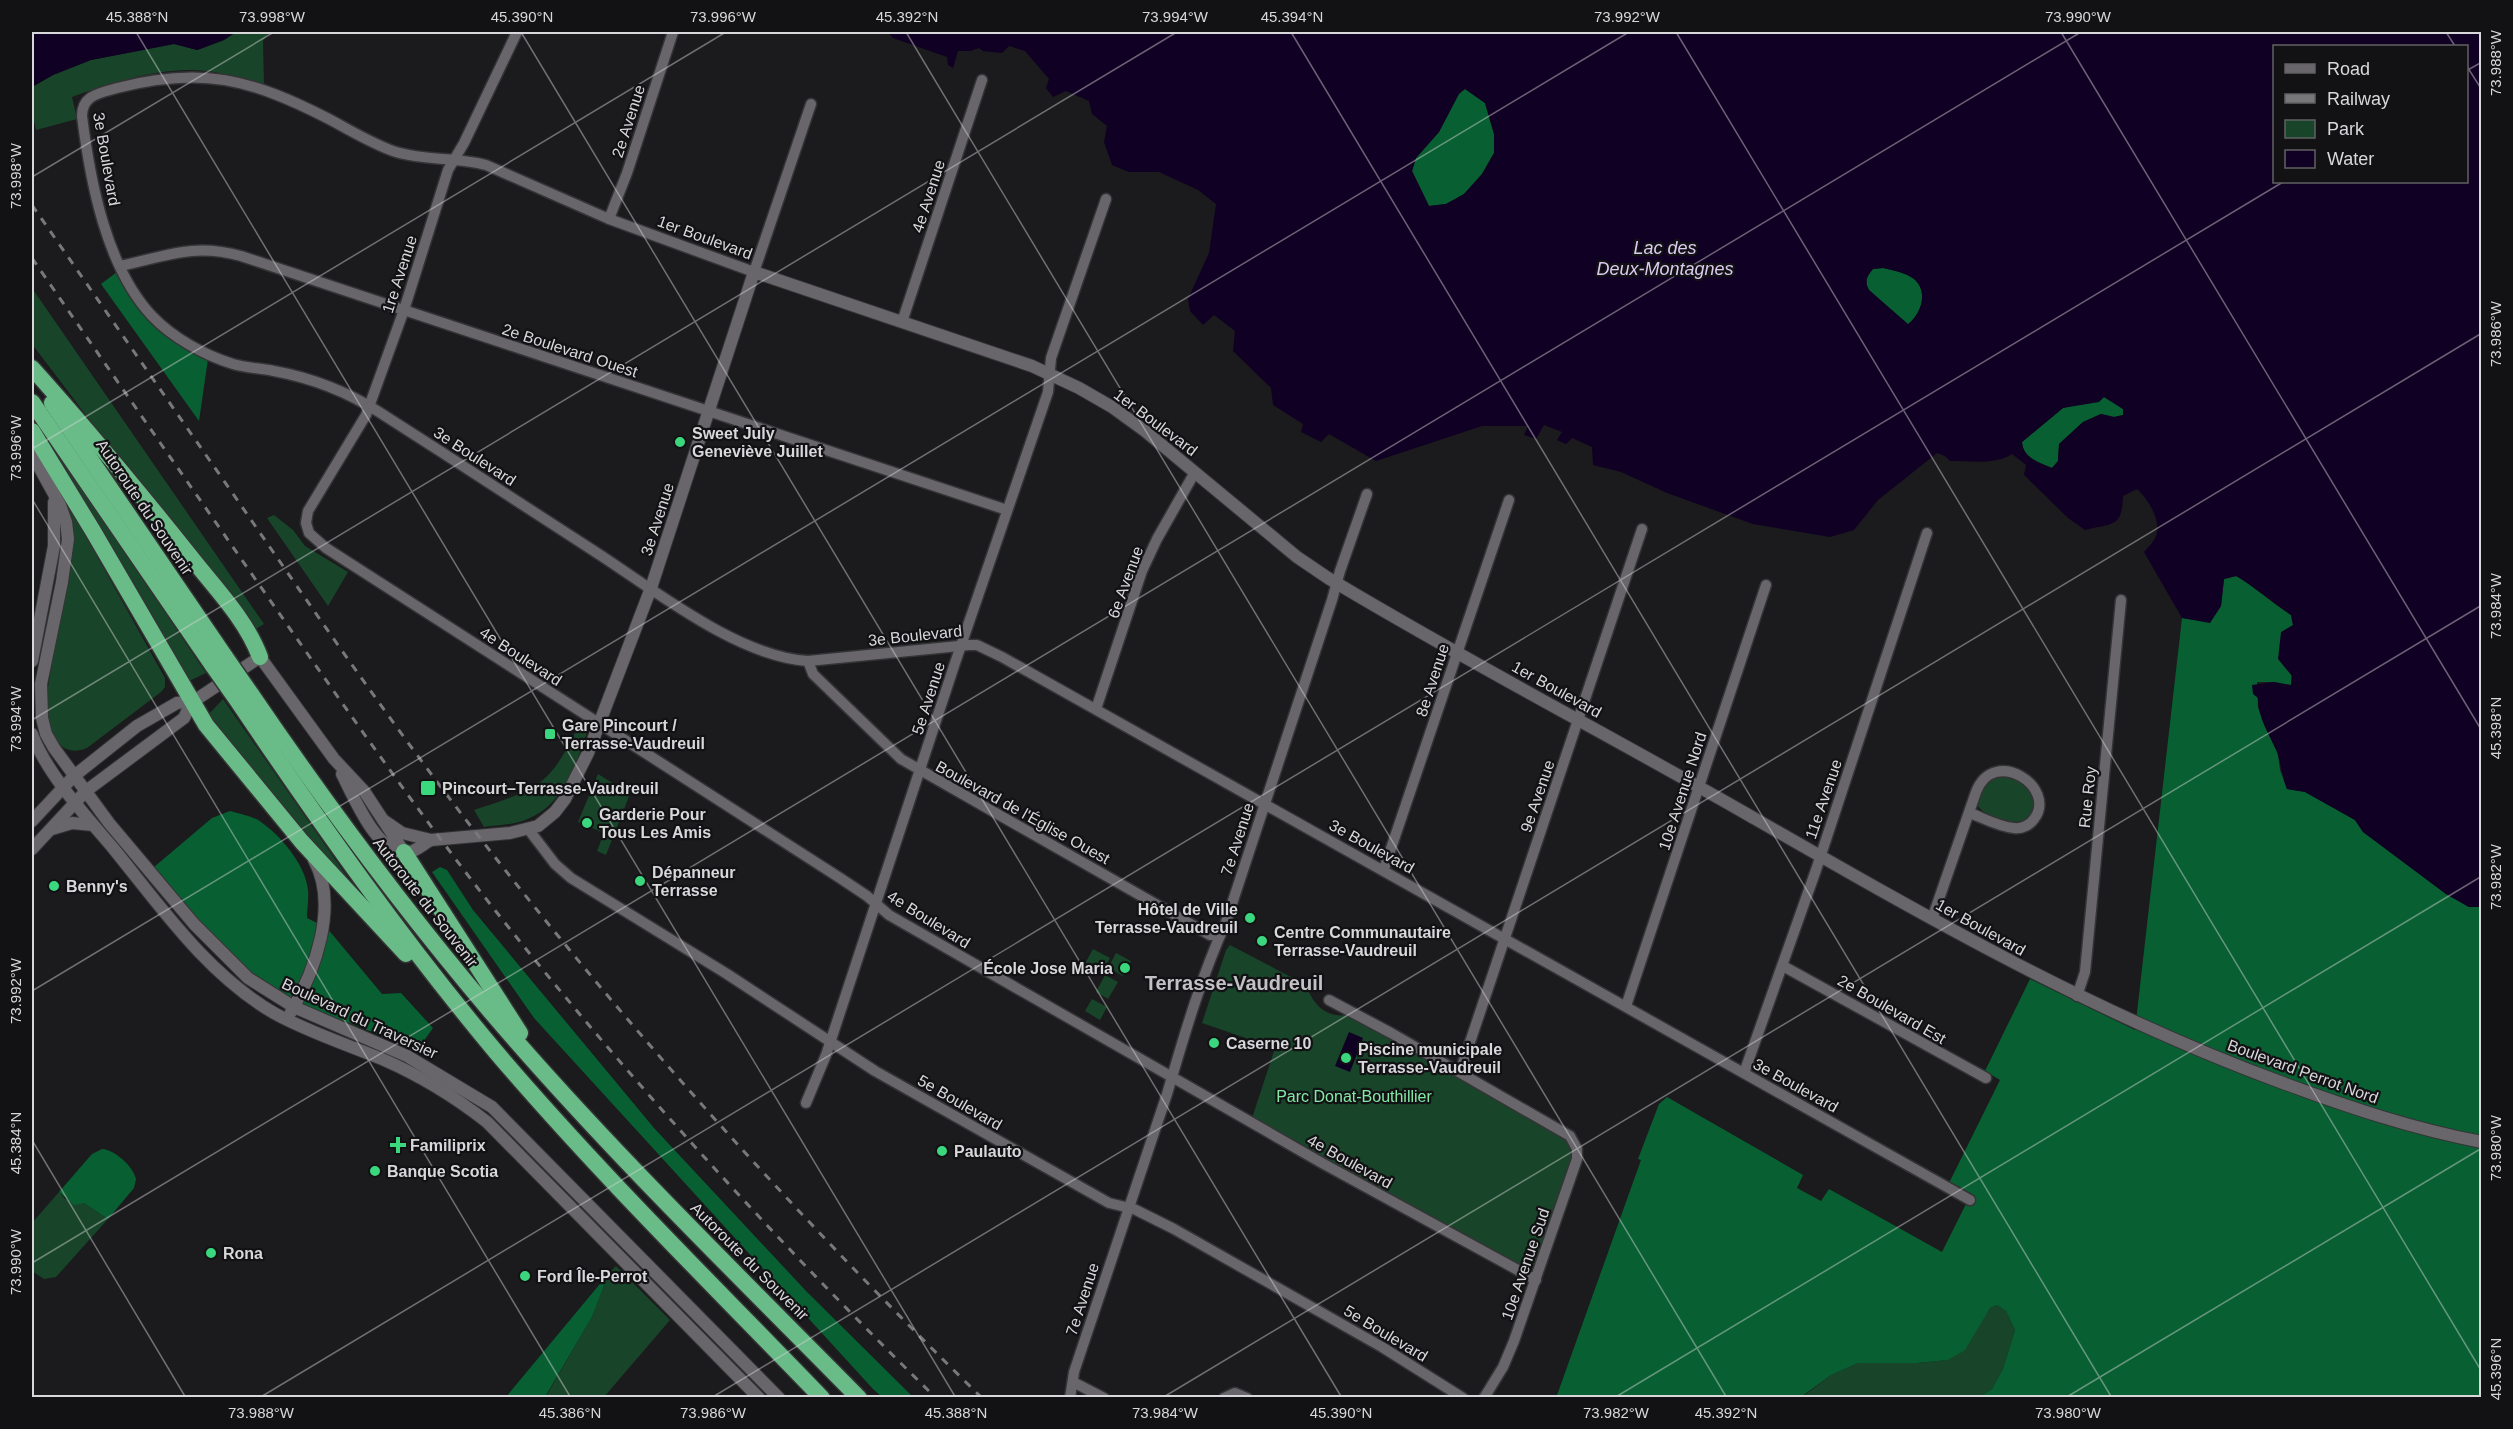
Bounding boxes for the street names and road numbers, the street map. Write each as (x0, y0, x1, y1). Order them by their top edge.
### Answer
street label: 2e Avenue (609, 83, 648, 160)
street label: 3e Boulevard (90, 111, 123, 207)
street label: 4e Avenue (909, 158, 948, 235)
street label: 1er Boulevard (655, 212, 755, 262)
street label: 1re Avenue (379, 233, 420, 315)
street label: 2e Boulevard Ouest (500, 321, 640, 381)
street label: 1er Boulevard (1111, 386, 1201, 459)
street label: 3e Boulevard (431, 424, 519, 489)
street label: Autoroute du Souvenir (93, 437, 197, 579)
street label: 3e Avenue (638, 481, 677, 558)
street label: 6e Avenue (1105, 544, 1146, 620)
street label: 3e Boulevard (867, 622, 963, 649)
street label: 4e Boulevard (477, 624, 565, 689)
street label: 8e Avenue (1413, 642, 1452, 719)
street label: 1er Boulevard (1509, 658, 1604, 721)
street label: 5e Avenue (909, 660, 948, 737)
street label: 10e Avenue Nord (1655, 730, 1710, 852)
street label: Boulevard de l'Église Ouest (933, 757, 1114, 868)
street label: 11e Avenue (1802, 757, 1845, 841)
street label: 9e Avenue (1517, 758, 1558, 835)
street label: Rue Roy (2076, 765, 2099, 829)
street label: 7e Avenue (1218, 801, 1257, 878)
street label: 3e Boulevard (1326, 816, 1417, 877)
street label: Autoroute du Souvenir (370, 834, 482, 971)
street label: 4e Boulevard (884, 887, 973, 952)
street label: 1er Boulevard (1933, 896, 2028, 959)
street label: 2e Boulevard Est (1835, 972, 1949, 1048)
street label: Boulevard du Traversier (279, 975, 441, 1062)
street label: Boulevard Perrot Nord (2225, 1036, 2381, 1107)
street label: 3e Boulevard (1750, 1055, 1841, 1116)
street label: 5e Boulevard (915, 1071, 1005, 1133)
street label: 4e Boulevard (1304, 1131, 1395, 1192)
street label: Autoroute du Souvenir (687, 1199, 812, 1324)
street label: 10e Avenue Sud (1498, 1206, 1553, 1322)
street label: 7e Avenue (1063, 1261, 1102, 1338)
street label: 5e Boulevard (1341, 1302, 1431, 1365)

